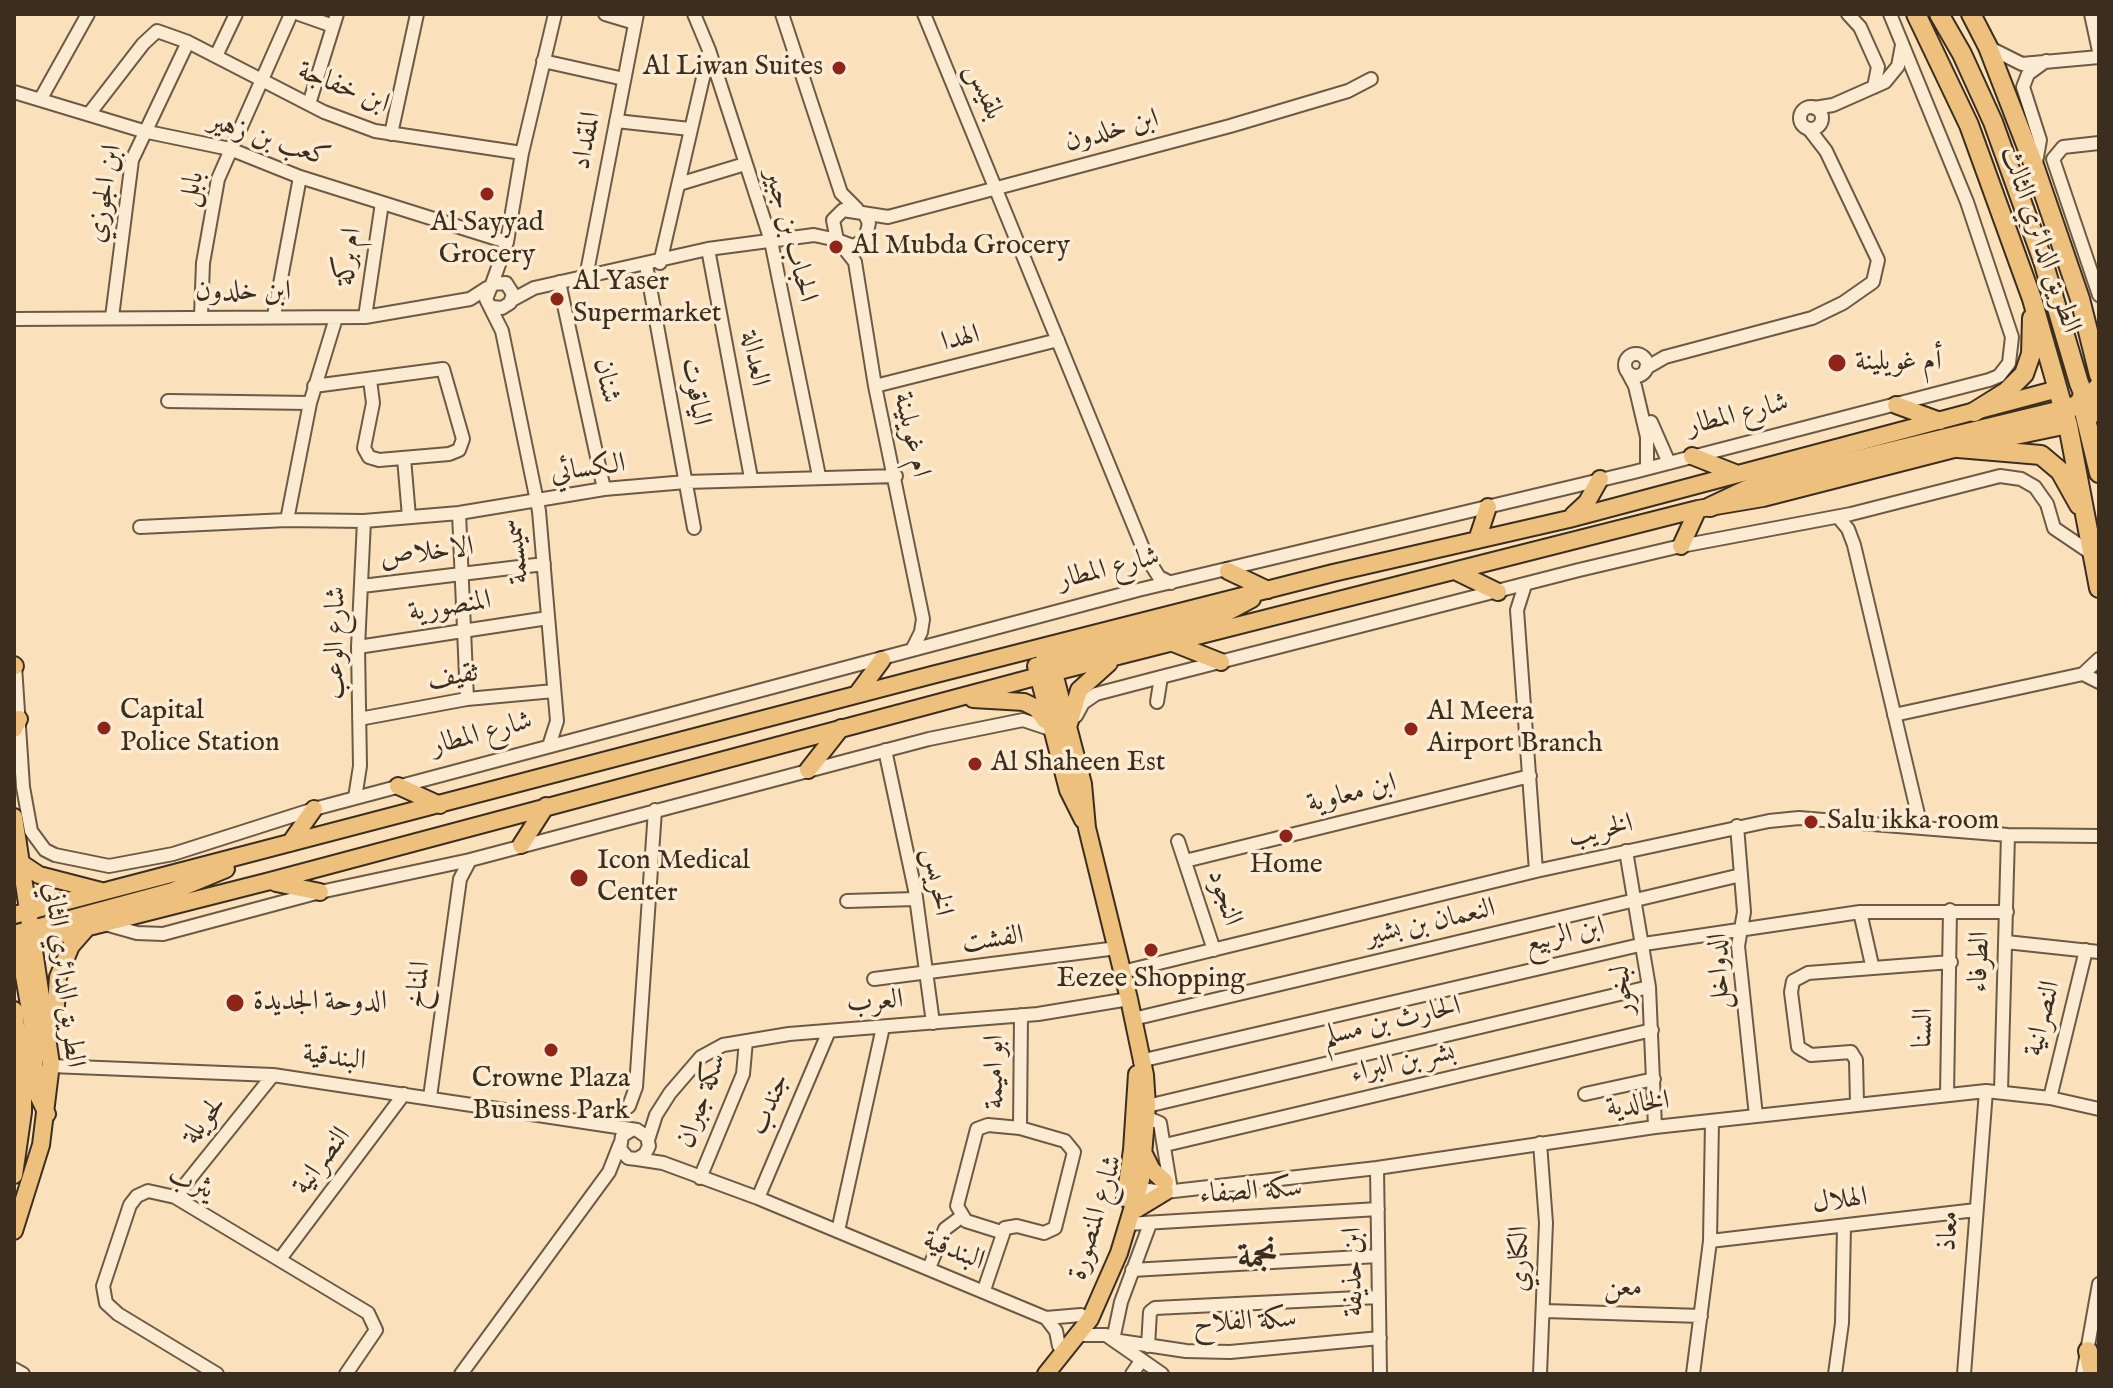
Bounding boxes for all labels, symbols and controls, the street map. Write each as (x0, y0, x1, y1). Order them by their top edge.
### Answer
place label: Al Liwan Suites (643, 51, 823, 85)
street label: ابن خفاجة (292, 55, 394, 123)
marker: Al Liwan Suites (830, 59, 848, 77)
street label: بلقيس (956, 59, 1010, 125)
street label: ابن خلدون (1061, 103, 1163, 161)
street label: كعب بن زهير (204, 106, 334, 176)
street label: المقداد (566, 109, 610, 173)
street label: ابن الجوزي (81, 142, 131, 246)
street label: الطريق الدائري الثالث (1991, 142, 2087, 338)
street label: الحباب بن جبير (755, 166, 823, 306)
street label: بابل (173, 168, 213, 210)
marker: Al Sayyad Grocery (478, 185, 496, 203)
place label: Al Sayyad Grocery (430, 207, 544, 273)
street label: ام بركة (329, 226, 371, 288)
place label: Al Mubda Grocery (852, 230, 1070, 264)
marker: Al Mubda Grocery (827, 238, 845, 256)
place label: Al Yaser Supermarket (573, 266, 721, 332)
street label: ابن خلدون (195, 276, 291, 310)
marker: Al Yaser Supermarket (548, 290, 566, 308)
street label: الهدا (938, 319, 984, 361)
street label: العدالة (731, 328, 775, 390)
place label: أم غويلينة (1855, 346, 1942, 380)
marker: أم غويلينة (1826, 352, 1848, 374)
street label: شنان (584, 355, 626, 407)
street label: الياقوت (672, 356, 716, 428)
street label: شارع المطار (1684, 387, 1792, 445)
street label: ام غويلينة (884, 389, 936, 481)
street label: الكسائي (548, 448, 628, 492)
street label: سميسمة (498, 516, 538, 586)
street label: الاخلاص (378, 532, 476, 576)
street label: شارع المطار (1055, 541, 1163, 599)
street label: المنصورية (406, 585, 494, 631)
street label: شارع الوعب (319, 586, 355, 700)
street label: ثقيف (425, 657, 481, 699)
place label: Capital Police Station (120, 695, 280, 761)
place label: Al Meera Airport Branch (1427, 696, 1603, 762)
street label: شارع المطار (428, 705, 536, 765)
marker: Capital Police Station (95, 719, 113, 737)
marker: Al Meera Airport Branch (1402, 720, 1420, 738)
place label: Al Shaheen Est (991, 747, 1165, 781)
marker: Al Shaheen Est (966, 755, 984, 773)
street label: ابن معاوية (1304, 768, 1400, 822)
place label: Salu ikka room (1827, 805, 1999, 839)
street label: الخريب (1565, 808, 1637, 856)
marker: Salu ikka room (1802, 813, 1820, 831)
marker: Home (1277, 827, 1295, 845)
place label: Icon Medical Center (597, 845, 750, 911)
street label: الخريس (913, 845, 959, 919)
place label: Home (1249, 849, 1323, 883)
street label: النجود (1198, 866, 1248, 930)
marker: Icon Medical Center (568, 867, 590, 889)
street label: الطريق الدائري الثاني (34, 880, 90, 1070)
street label: النعمان بن بشير (1363, 893, 1499, 955)
street label: ابن الربيع (1522, 912, 1608, 962)
street label: الفشت (960, 920, 1026, 962)
street label: الطرفاء (1963, 931, 1999, 993)
street label: الدواخل (1703, 932, 1739, 1010)
marker: Eezee Shopping (1142, 941, 1160, 959)
street label: المناخ (400, 959, 440, 1011)
place label: Eezee Shopping (1056, 963, 1246, 997)
street label: لبخور (1605, 964, 1643, 1016)
street label: النصرانية (2018, 978, 2070, 1060)
street label: العرب (846, 984, 904, 1022)
place label: الدوحة الجديدة (253, 986, 387, 1020)
street label: الحارث بن مسلم (1320, 991, 1464, 1055)
marker: الدوحة الجديدة (224, 992, 246, 1014)
street label: السنا (1908, 1007, 1942, 1049)
street label: ابو اميمة (979, 1035, 1013, 1109)
street label: بشر بن البراء (1348, 1036, 1458, 1092)
street label: البندقية (300, 1038, 368, 1080)
marker: Crowne Plaza Business Park (542, 1041, 560, 1059)
street label: سكة جبران (670, 1049, 736, 1153)
place label: Crowne Plaza Business Park (472, 1063, 630, 1129)
street label: جندب (743, 1069, 799, 1141)
street label: الخالدية (1604, 1085, 1672, 1127)
street label: لحويلة (175, 1090, 235, 1152)
street label: النصرانية (287, 1121, 359, 1203)
street label: شارع المنصورة (1062, 1151, 1132, 1285)
street label: يثرب (162, 1159, 218, 1209)
street label: سكة الصفاء (1198, 1173, 1304, 1213)
street label: الهلال (1810, 1182, 1870, 1222)
street label: معاذ (1932, 1210, 1968, 1252)
street label: البندقية (917, 1225, 989, 1279)
street label: الكناري (1504, 1226, 1538, 1292)
street label: ابن حذيفة (1337, 1227, 1373, 1317)
district label: نجمة (1237, 1237, 1279, 1281)
street label: معن (1604, 1272, 1642, 1306)
street label: سكة الفلاح (1192, 1304, 1298, 1342)

